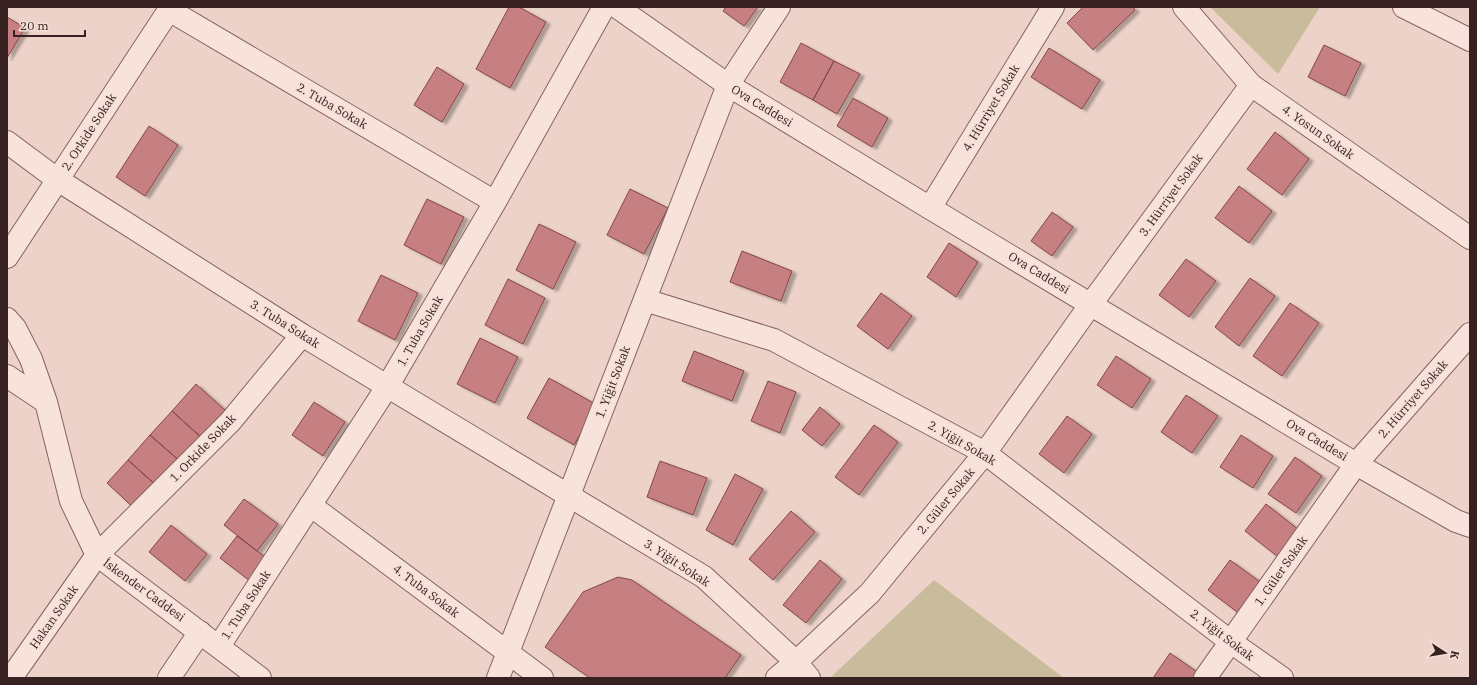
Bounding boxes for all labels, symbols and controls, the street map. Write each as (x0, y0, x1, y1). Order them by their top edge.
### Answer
scale bar (14, 12, 85, 38)
text: 20 m (20, 18, 49, 33)
street label: 4. Hürriyet Sokak (959, 62, 1022, 154)
street label: 2. Tuba Sokak (294, 79, 370, 132)
street label: Ova Caddesi (729, 81, 796, 130)
street label: 2. Orkide Sokak (58, 90, 119, 173)
street label: 4. Yosun Sokak (1279, 101, 1357, 162)
street label: 3. Hürriyet Sokak (1136, 150, 1206, 239)
street label: Ova Caddesi (1006, 248, 1073, 297)
street label: 1. Tuba Sokak (393, 293, 446, 369)
street label: 3. Tuba Sokak (248, 296, 323, 351)
street label: 1. Yiğit Sokak (592, 344, 633, 420)
street label: 2. Hürriyet Sokak (1375, 357, 1451, 441)
street label: 1. Orkide Sokak (166, 410, 239, 485)
street label: Ova Caddesi (1284, 415, 1351, 464)
street label: 2. Yiğit Sokak (926, 417, 999, 468)
street label: 2. Güler Sokak (914, 465, 978, 537)
street label: 1. Güler Sokak (1251, 533, 1310, 609)
street label: 3. Yiğit Sokak (641, 536, 713, 590)
street label: İskender Caddesi (100, 555, 188, 624)
street label: 4. Tuba Sokak (390, 561, 462, 620)
street label: 1. Tuba Sokak (218, 567, 273, 642)
street label: Hakan Sokak (26, 582, 81, 651)
street label: 2. Yiğit Sokak (1187, 606, 1257, 663)
north arrow (1425, 633, 1465, 673)
text: K (1447, 649, 1463, 661)

